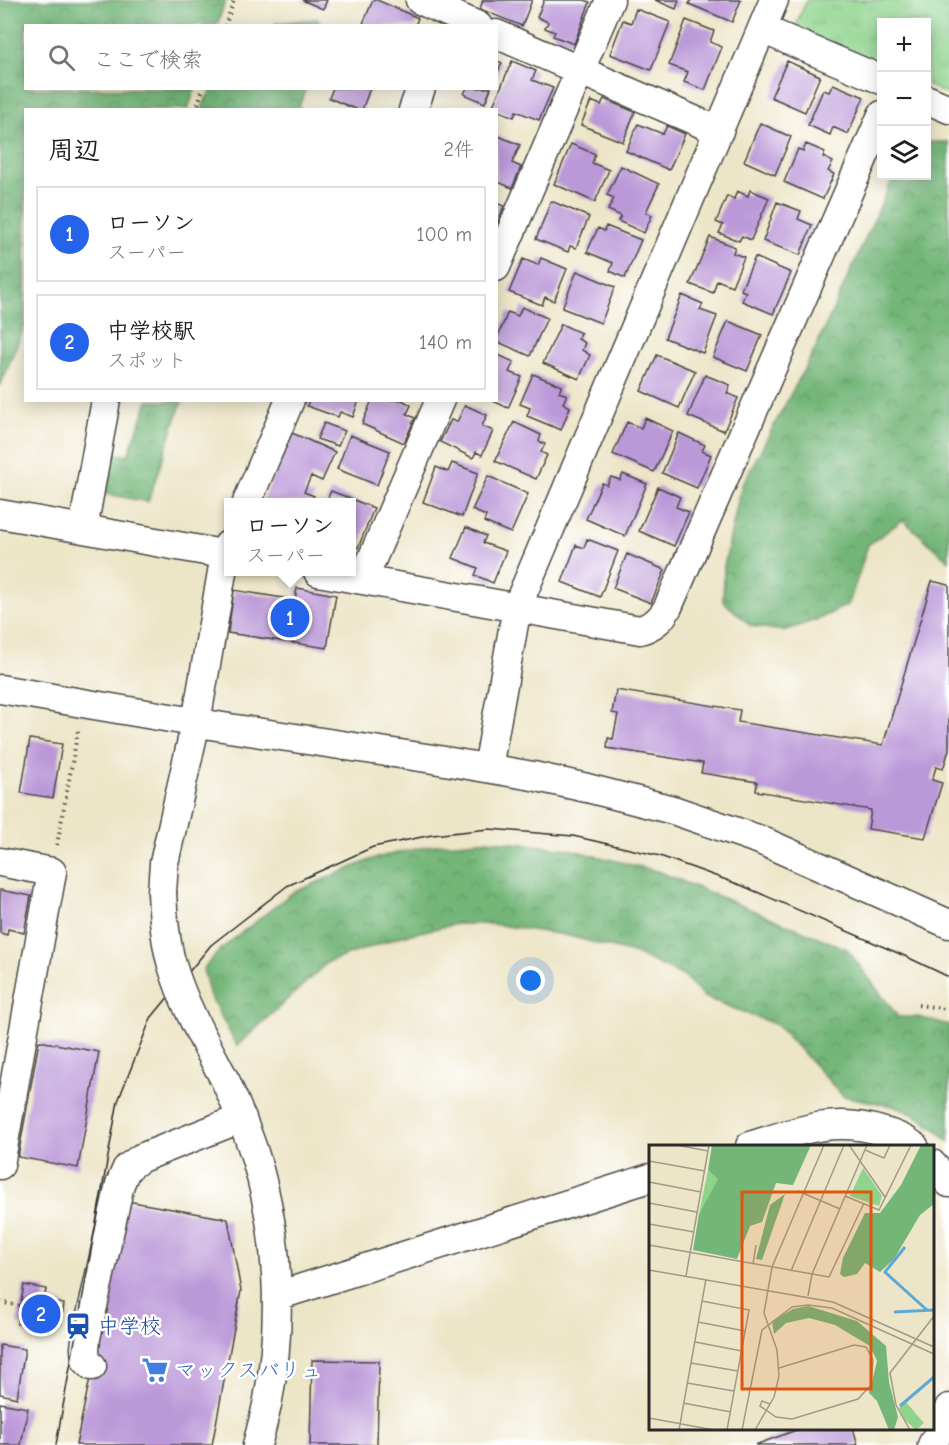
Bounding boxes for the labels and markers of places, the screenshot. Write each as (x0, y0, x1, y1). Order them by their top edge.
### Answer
pin: 1 (270, 596, 310, 640)
pin: 2 (22, 1292, 60, 1336)
station icon: 中学校 (63, 1311, 93, 1341)
place label: 中学校 (98, 1314, 161, 1338)
supermarket icon: マックスバリュ (140, 1355, 170, 1385)
place label: マックスバリュ (175, 1358, 322, 1382)

